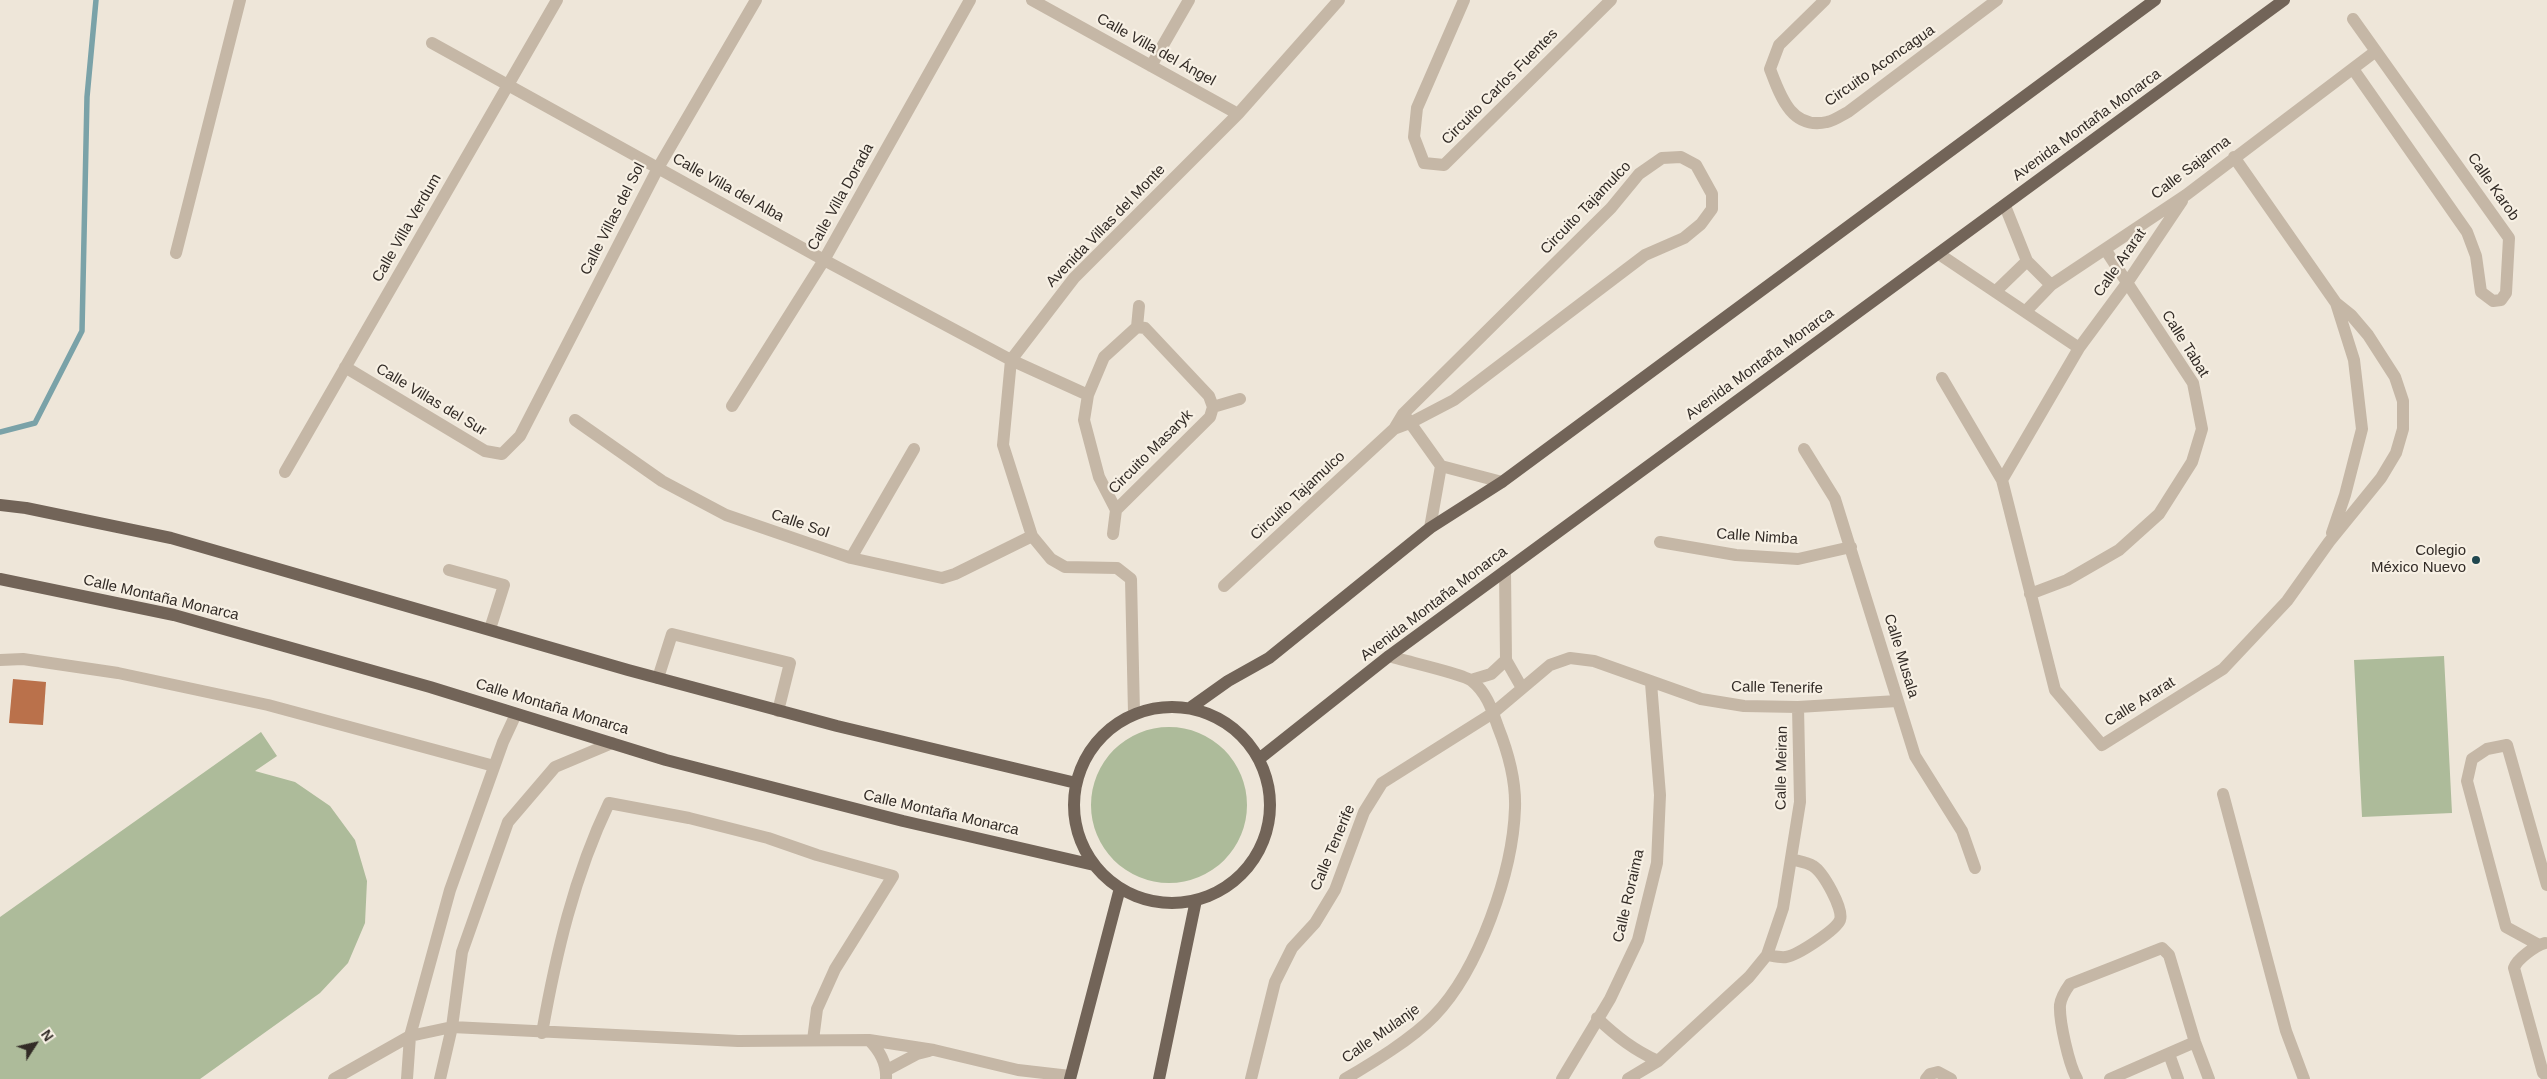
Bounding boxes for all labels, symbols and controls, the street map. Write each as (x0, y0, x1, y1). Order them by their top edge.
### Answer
street label: Calle Villa del Ángel (1093, 10, 1219, 90)
street label: Circuito Aconcagua (1822, 21, 1938, 111)
street label: Circuito Carlos Fuentes (1438, 25, 1562, 149)
street label: Avenida Montaña Monarca (2009, 65, 2165, 185)
street label: Calle Sajarma (2148, 132, 2234, 204)
street label: Calle Villa Dorada (804, 140, 878, 254)
street label: Calle Villa del Alba (669, 150, 787, 226)
street label: Calle Karob (2463, 150, 2523, 224)
street label: Circuito Tajamulco (1537, 158, 1635, 258)
street label: Calle Villas del Sol (577, 160, 649, 278)
street label: Avenida Villas del Monte (1043, 161, 1169, 291)
street label: Calle Villa Verdum (369, 171, 445, 285)
street label: Calle Ararat (2090, 225, 2150, 301)
street label: Avenida Montaña Monarca (1682, 304, 1838, 424)
street label: Calle Tabat (2157, 307, 2213, 381)
street label: Calle Villas del Sur (373, 360, 489, 440)
street label: Circuito Masaryk (1105, 406, 1197, 498)
street label: Circuito Tajamulco (1247, 448, 1349, 544)
street label: Calle Sol (769, 506, 831, 542)
street label: Calle Nimba (1716, 525, 1798, 549)
place label: Colegio México Nuevo (2371, 542, 2466, 577)
street label: Avenida Montaña Monarca (1357, 543, 1511, 665)
marker: Colegio México Nuevo (2470, 554, 2482, 566)
street label: Calle Montaña Monarca (81, 571, 241, 625)
street label: Calle Musala (1880, 612, 1922, 700)
street label: Calle Ararat (2102, 673, 2178, 731)
street label: Calle Montaña Monarca (473, 675, 631, 739)
street label: Calle Tenerife (1731, 678, 1823, 698)
street label: Calle Meiran (1772, 726, 1792, 810)
street label: Calle Montaña Monarca (861, 786, 1021, 840)
street label: Calle Tenerife (1307, 802, 1359, 894)
street label: Calle Roraima (1610, 848, 1648, 944)
street label: Calle Mulanje (1339, 1001, 1423, 1067)
north arrow (10, 1019, 60, 1069)
text: N (38, 1027, 57, 1044)

